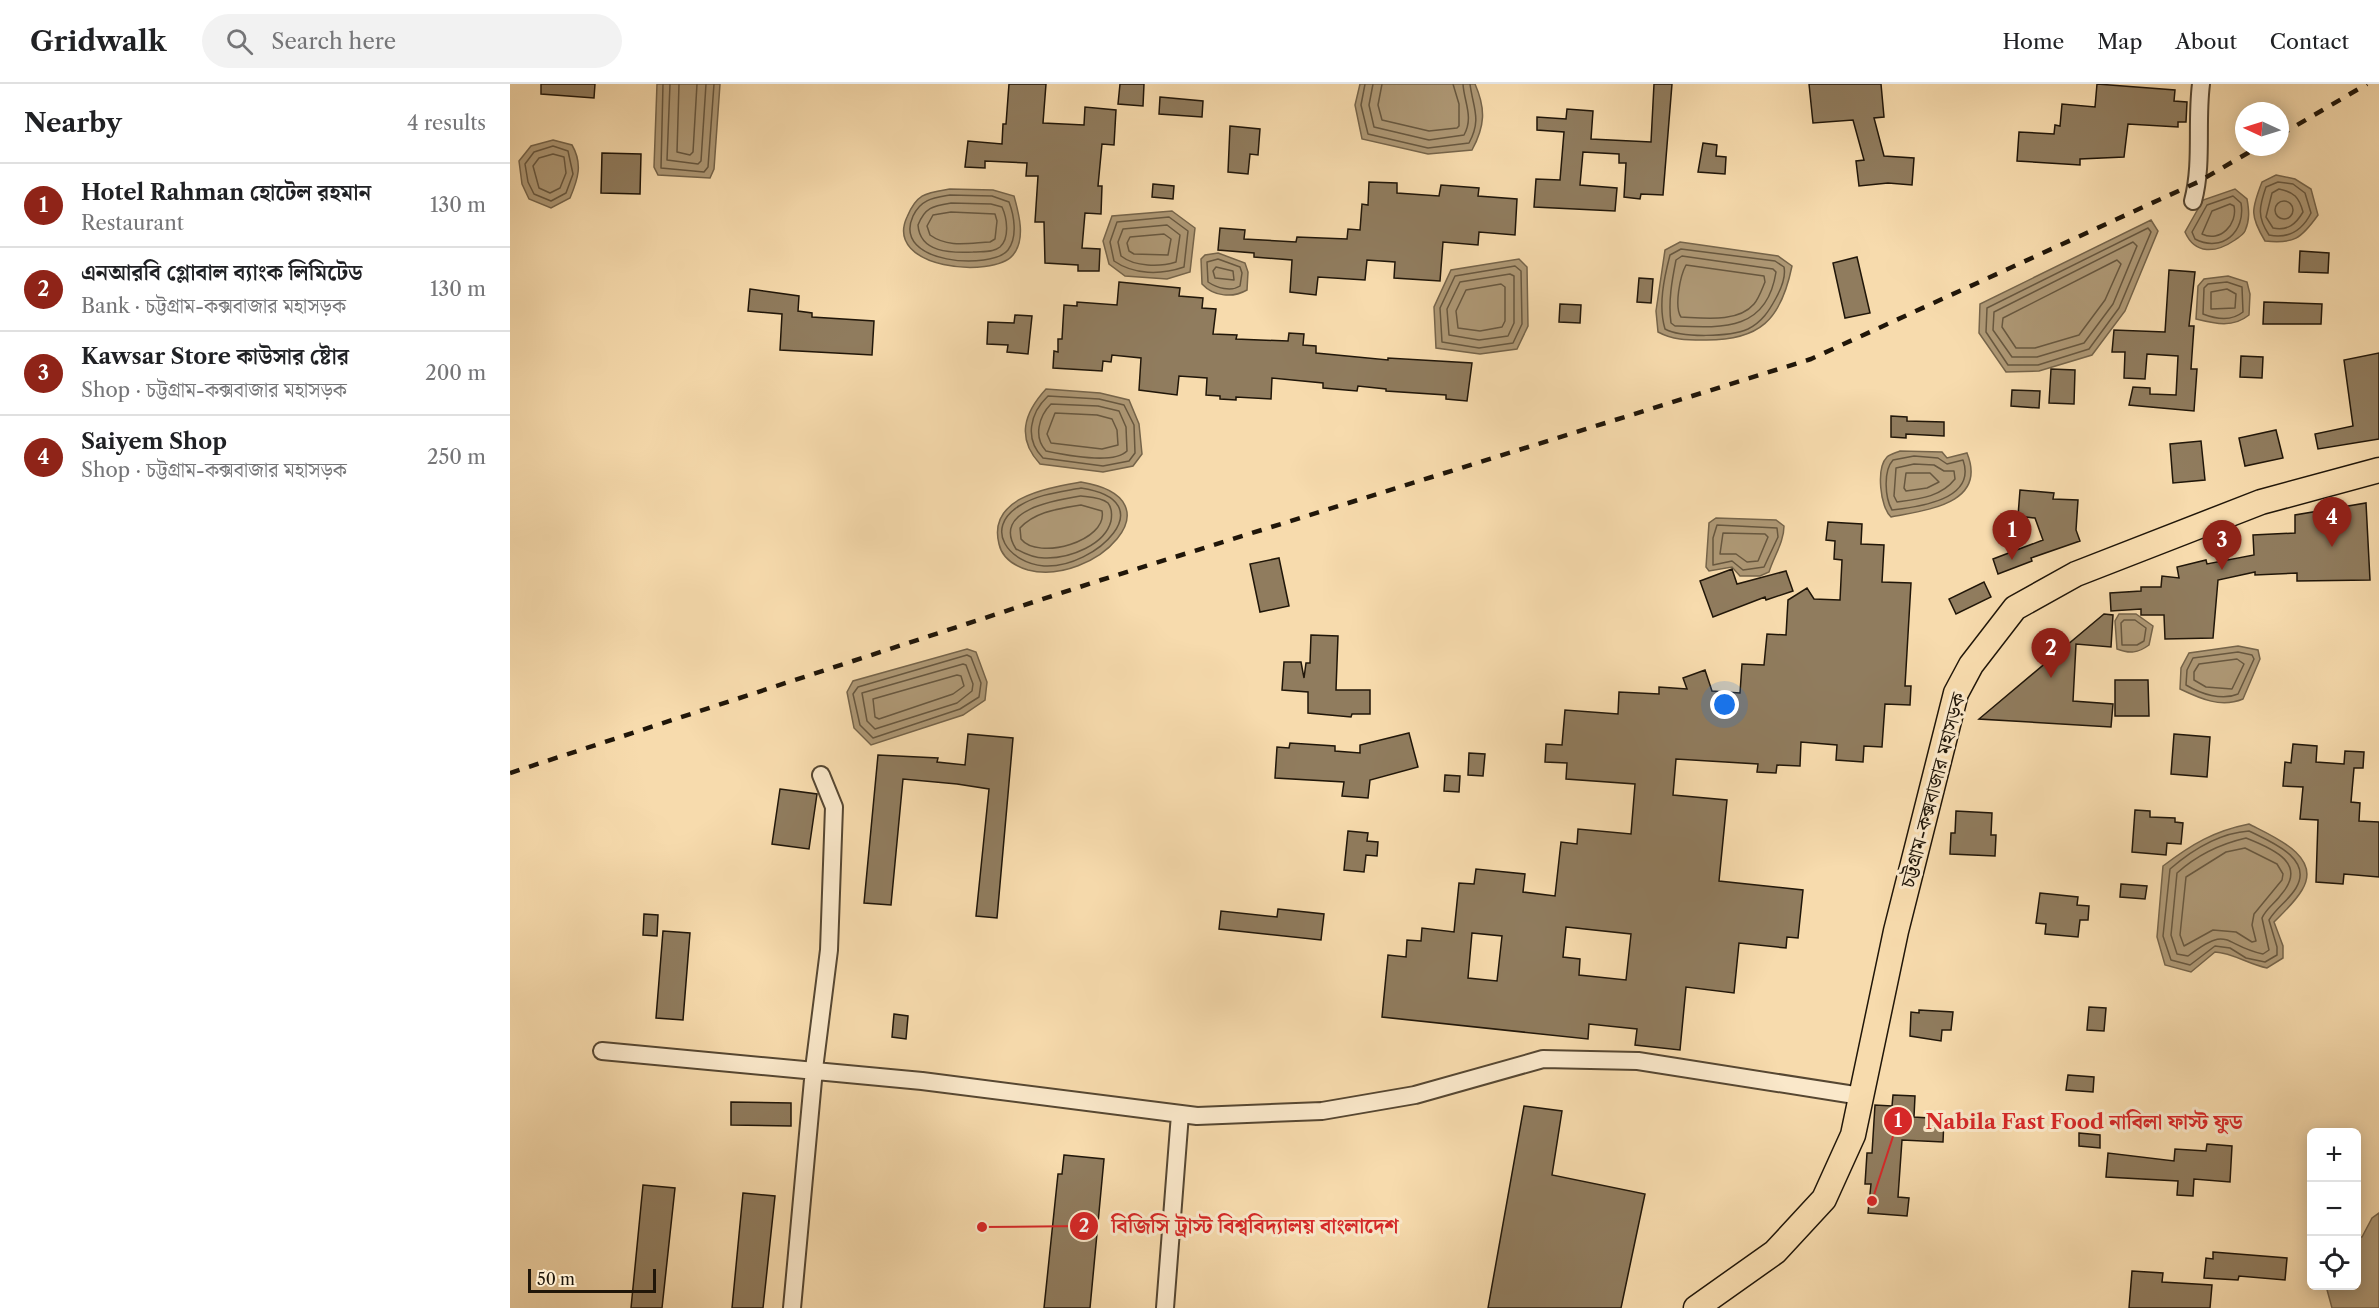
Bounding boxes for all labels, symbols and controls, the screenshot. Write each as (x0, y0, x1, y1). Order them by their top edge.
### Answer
search box (202, 14, 622, 68)
text: Gridwalk (30, 24, 166, 58)
icon: search (223, 25, 256, 58)
text: Search here (271, 28, 396, 55)
text: Home (2003, 29, 2064, 54)
text: Map (2097, 29, 2142, 54)
text: About (2175, 29, 2237, 54)
text: Contact (2270, 29, 2349, 54)
north arrow (2235, 102, 2289, 156)
text: Nearby (24, 107, 122, 139)
text: 4 results (407, 111, 486, 135)
text: Hotel Rahman হোটেল রহমান (81, 179, 371, 206)
text: 1 (39, 193, 48, 217)
text: 130 m (430, 193, 486, 217)
text: Restaurant (81, 211, 184, 235)
text: এনআরবি গ্লোবাল ব্যাংক লিমিটেড (81, 259, 362, 286)
text: 2 (38, 277, 49, 301)
text: 130 m (430, 277, 486, 301)
text: Bank · চট্টগ্রাম-কক্সবাজার মহাসড়ক (81, 294, 346, 318)
text: Kawsar Store কাউসার ষ্টোর (81, 343, 349, 370)
text: 3 (38, 361, 49, 385)
text: 200 m (425, 361, 486, 385)
text: Shop · চট্টগ্রাম-কক্সবাজার মহাসড়ক (81, 378, 347, 402)
text: Saiyem Shop (81, 428, 227, 455)
text: 4 (38, 445, 49, 469)
text: 250 m (427, 445, 486, 469)
text: Shop · চট্টগ্রাম-কক্সবাজার মহাসড়ক (81, 458, 347, 482)
pin: 4 (2312, 498, 2352, 547)
pin: 1 (1992, 510, 2032, 560)
pin: 3 (2202, 520, 2242, 570)
pin: 2 (2032, 628, 2070, 678)
street label: চট্টগ্রাম-কক্সবাজার মহাসড়ক (1895, 689, 1971, 891)
your location (1710, 690, 1739, 719)
callout: Nabila Fast Food নাবিলা ফাস্ট ফুড (1883, 1102, 2254, 1141)
text: Nabila Fast Food নাবিলা ফাস্ট ফুড (1926, 1109, 2244, 1135)
text: 1 (1894, 1110, 1902, 1132)
map controls (2307, 1128, 2361, 1290)
button: + (2307, 1128, 2361, 1182)
button: − (2307, 1182, 2361, 1236)
callout: বিজিসি ট্রাস্ট বিশ্ববিদ্যালয় বাংলাদেশ (1069, 1206, 1410, 1245)
text: বিজিসি ট্রাস্ট বিশ্ববিদ্যালয় বাংলাদেশ (1110, 1213, 1400, 1238)
text: 2 (1079, 1215, 1089, 1237)
button: locate (2307, 1236, 2361, 1290)
scale bar (528, 1266, 656, 1294)
text: 50 m (537, 1269, 575, 1289)

